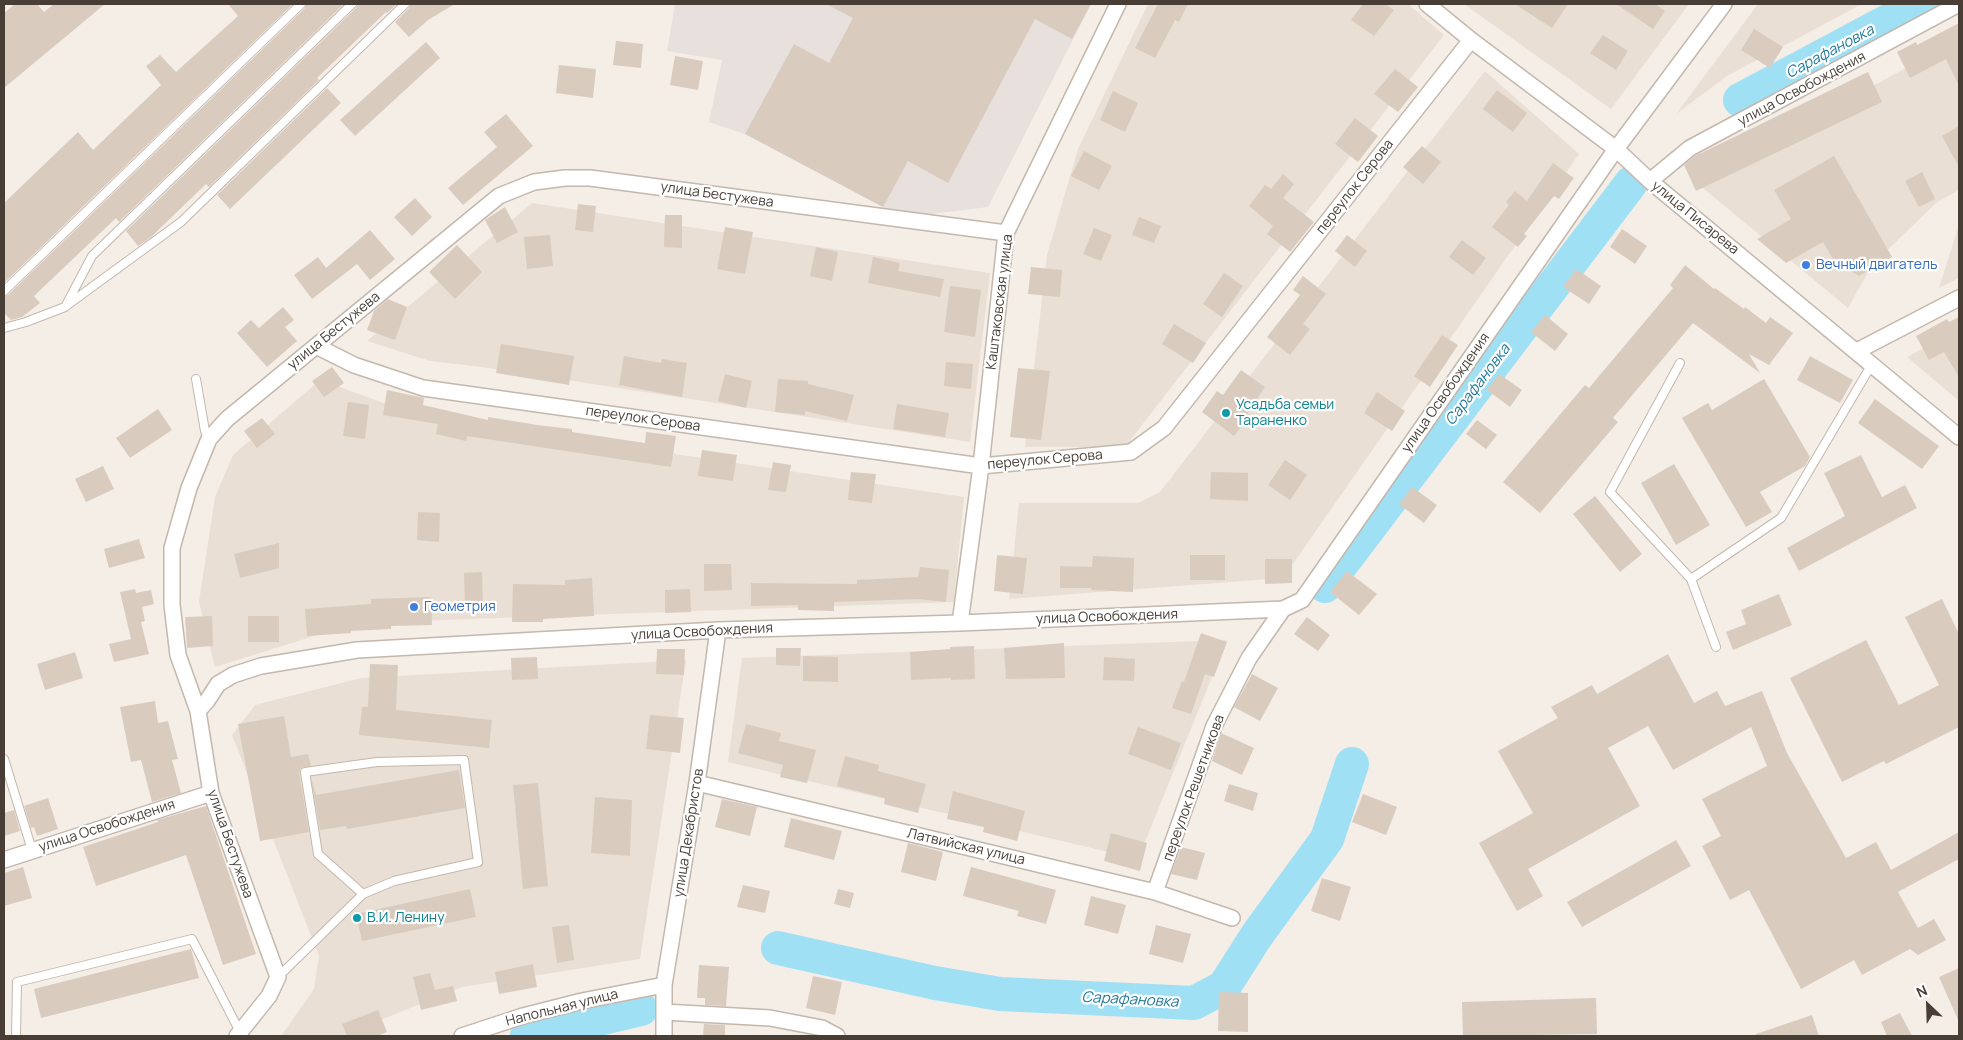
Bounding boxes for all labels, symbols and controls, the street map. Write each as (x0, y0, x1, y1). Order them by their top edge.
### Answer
water label: Сарафановка (1783, 21, 1877, 83)
street label: улица Освобождения (1735, 48, 1869, 130)
street label: переулок Серова (1313, 136, 1397, 238)
street label: улица Писарева (1648, 178, 1742, 258)
street label: улица Бестужева (659, 179, 775, 211)
street label: Каштаковская улица (983, 233, 1017, 371)
place label: Вечный двигатель (1816, 257, 1937, 273)
marker: Вечный двигатель (1800, 259, 1812, 271)
street label: улица Бестужева (284, 289, 384, 373)
street label: улица Освобождения (1398, 330, 1494, 456)
water label: Сарафановка (1442, 341, 1514, 429)
place label: Усадьба семьи Тараненко (1236, 397, 1334, 430)
street label: переулок Серова (585, 403, 701, 435)
marker: Усадьба семьи Тараненко (1220, 407, 1232, 419)
street label: переулок Серова (987, 447, 1103, 473)
place label: Геометрия (424, 599, 496, 615)
marker: Геометрия (408, 601, 420, 613)
street label: улица Освобождения (1036, 606, 1178, 628)
street label: улица Освобождения (630, 620, 774, 644)
street label: переулок Решетникова (1160, 712, 1228, 864)
street label: улица Декабристов (671, 767, 707, 899)
street label: улица Бестужева (204, 787, 256, 901)
street label: улица Освобождения (37, 796, 177, 856)
street label: Латвийская улица (905, 825, 1027, 869)
place label: В.И. Ленину (367, 910, 445, 926)
marker: В.И. Ленину (351, 912, 363, 924)
north arrow (1903, 980, 1953, 1030)
text: N (1913, 980, 1930, 1002)
street label: Напольная улица (504, 986, 620, 1030)
water label: Сарафановка (1081, 988, 1179, 1012)

